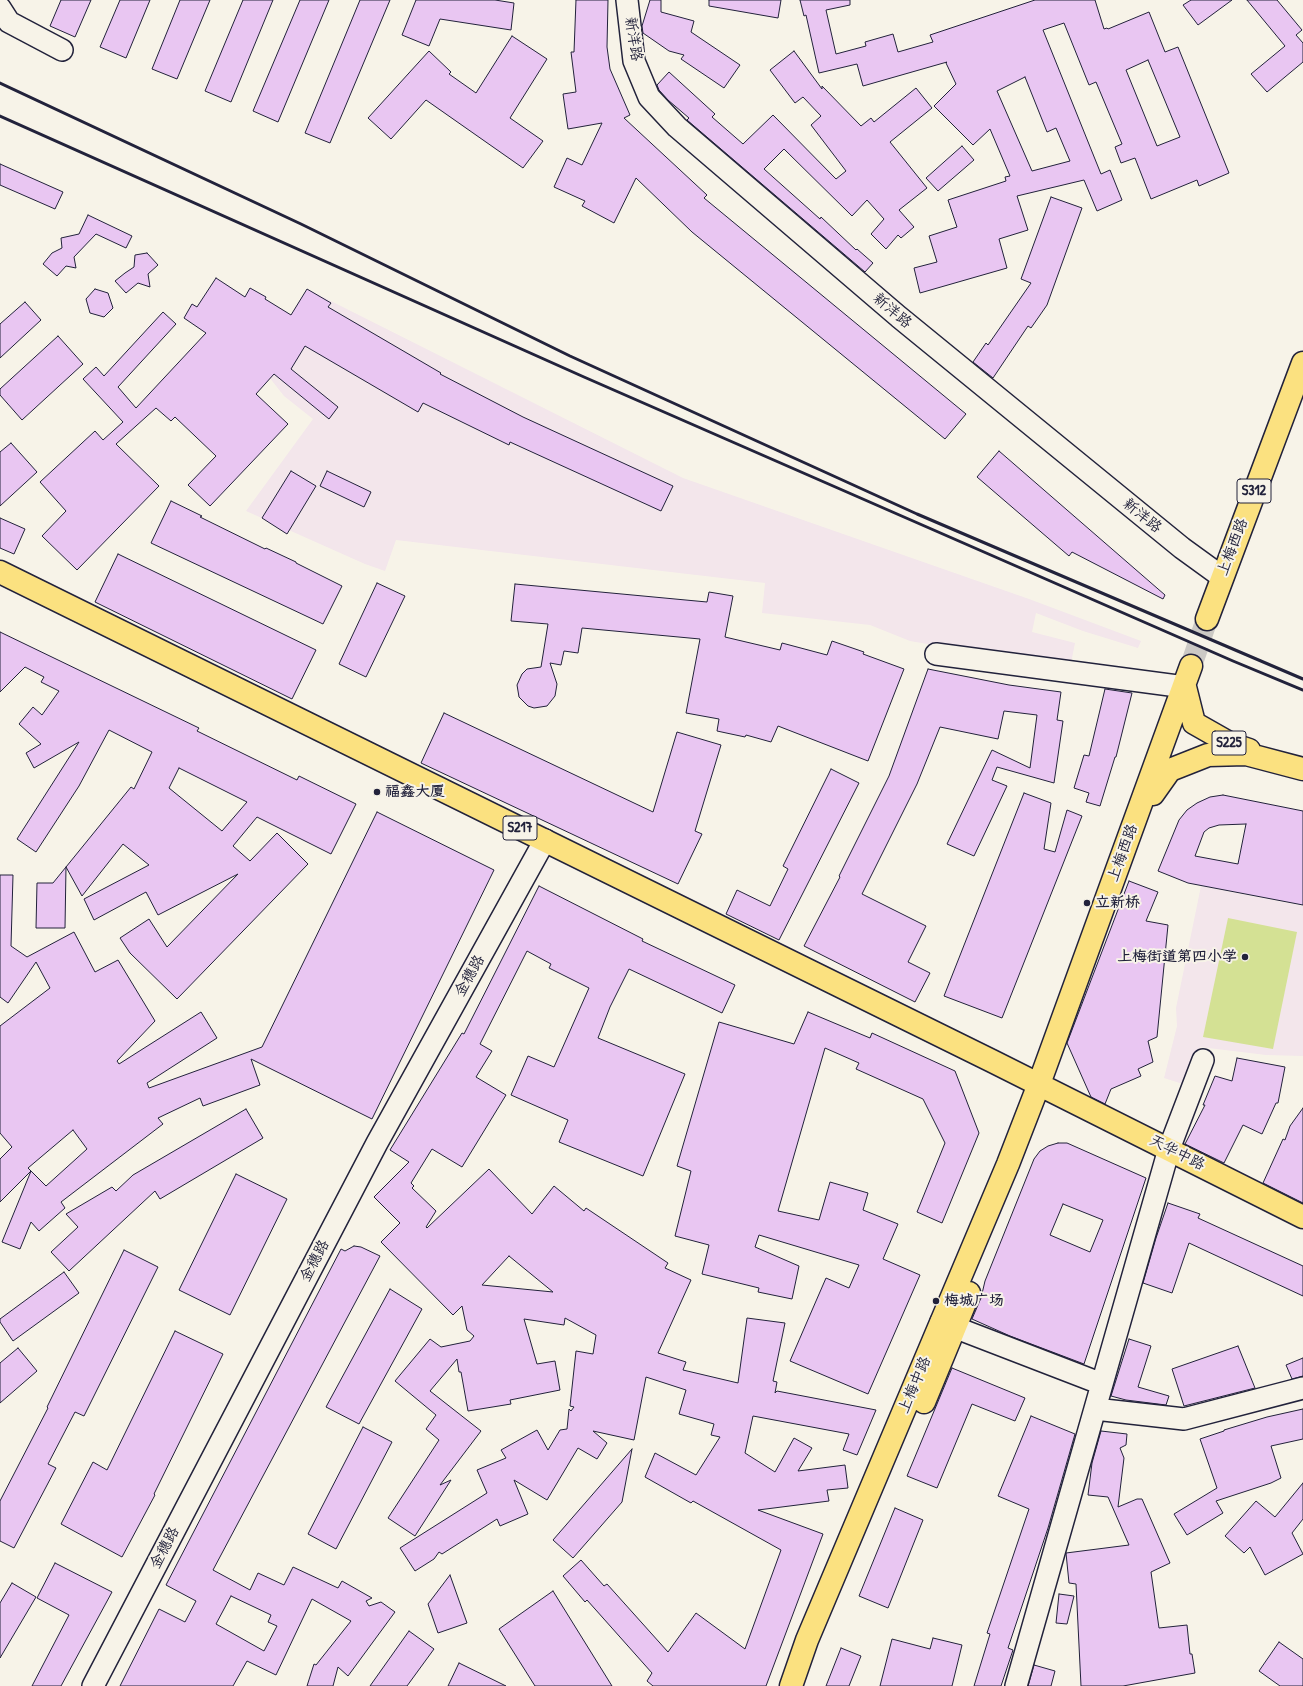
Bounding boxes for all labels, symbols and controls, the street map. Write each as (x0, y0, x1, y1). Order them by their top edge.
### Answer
street label: 新洋路 (621, 15, 645, 63)
street label: 新洋路 (869, 290, 915, 332)
road number: S312 (1237, 479, 1271, 503)
street label: 新洋路 (1119, 495, 1165, 537)
street label: 上梅西路 (1214, 516, 1252, 578)
road number: S225 (1212, 731, 1246, 755)
place label: 福鑫大厦 (385, 783, 445, 801)
marker: 福鑫大厦 (372, 787, 382, 797)
road number: S217 (503, 816, 537, 840)
street label: 上梅西路 (1104, 822, 1142, 884)
place label: 立新桥 (1095, 894, 1140, 912)
marker: 立新桥 (1082, 898, 1092, 908)
place label: 上梅街道第四小学 (1117, 948, 1237, 966)
street label: 金穗路 (451, 952, 489, 1000)
marker: 上梅街道第四小学 (1240, 952, 1250, 962)
street label: 天华中路 (1146, 1131, 1208, 1175)
street label: 金穗路 (296, 1237, 334, 1285)
place label: 梅城广场 (944, 1292, 1004, 1310)
marker: 梅城广场 (931, 1296, 941, 1306)
street label: 上梅中路 (895, 1354, 935, 1416)
street label: 金穗路 (146, 1524, 184, 1572)

